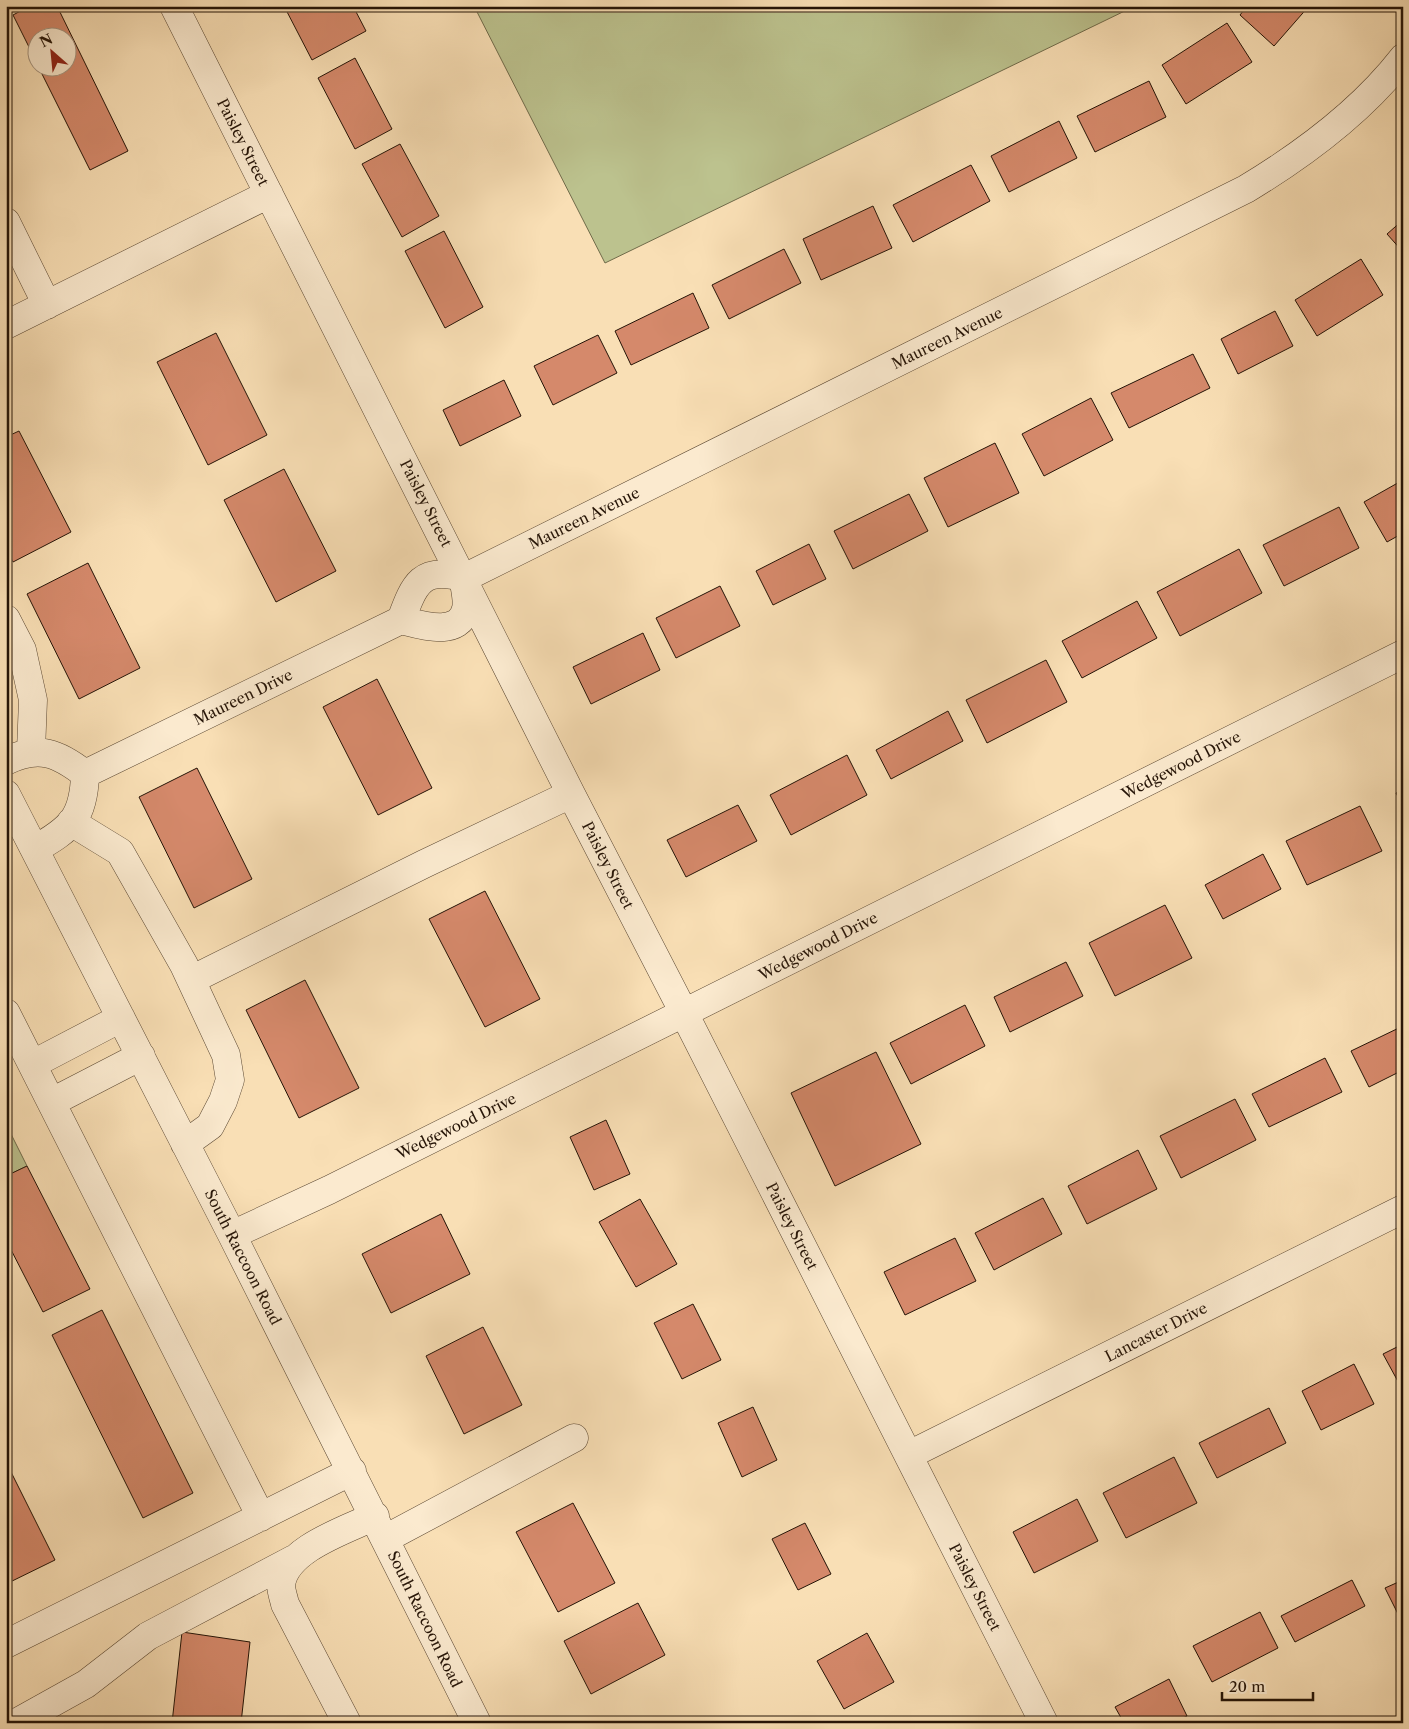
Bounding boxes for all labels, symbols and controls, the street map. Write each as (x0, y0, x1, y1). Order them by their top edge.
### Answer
north arrow (28, 28, 78, 78)
text: N (37, 30, 56, 51)
street label: Paisley Street (213, 95, 273, 190)
street label: Maureen Avenue (888, 303, 1006, 373)
street label: Paisley Street (396, 456, 456, 551)
street label: Maureen Avenue (525, 483, 643, 553)
street label: Maureen Drive (191, 665, 295, 729)
street label: Wedgewood Drive (1117, 727, 1244, 804)
street label: Paisley Street (578, 818, 638, 913)
street label: Wedgewood Drive (754, 908, 881, 985)
street label: Wedgewood Drive (392, 1089, 519, 1164)
street label: Paisley Street (762, 1179, 822, 1274)
street label: South Raccoon Road (201, 1186, 285, 1328)
street label: Lancaster Drive (1102, 1298, 1210, 1366)
street label: Paisley Street (945, 1540, 1005, 1635)
street label: South Raccoon Road (384, 1548, 466, 1690)
scale bar (1222, 1669, 1313, 1701)
text: 20 m (1229, 1677, 1265, 1696)

